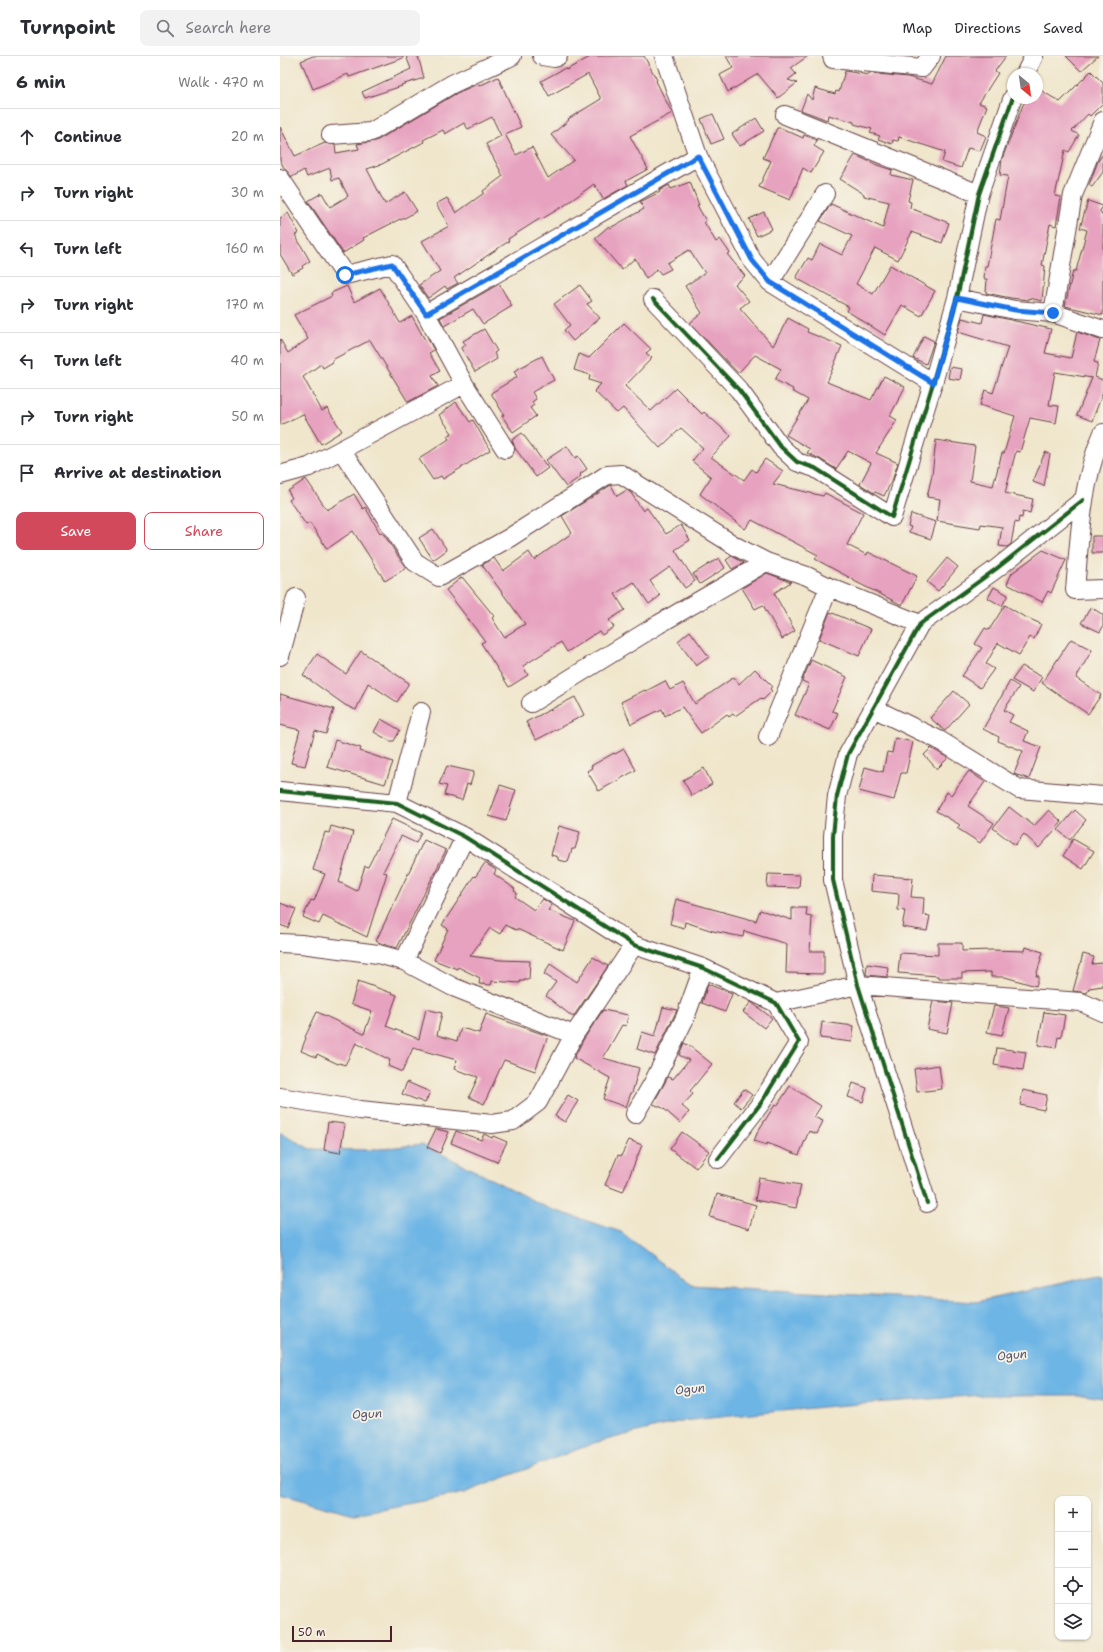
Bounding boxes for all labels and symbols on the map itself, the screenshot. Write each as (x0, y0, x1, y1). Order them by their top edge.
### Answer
north arrow (1007, 68, 1043, 104)
route start (336, 266, 354, 284)
route end (1044, 304, 1062, 322)
water label: Ogun (996, 1345, 1028, 1365)
water label: Ogun (674, 1379, 706, 1399)
water label: Ogun (352, 1405, 382, 1423)
scale bar (292, 1624, 392, 1643)

